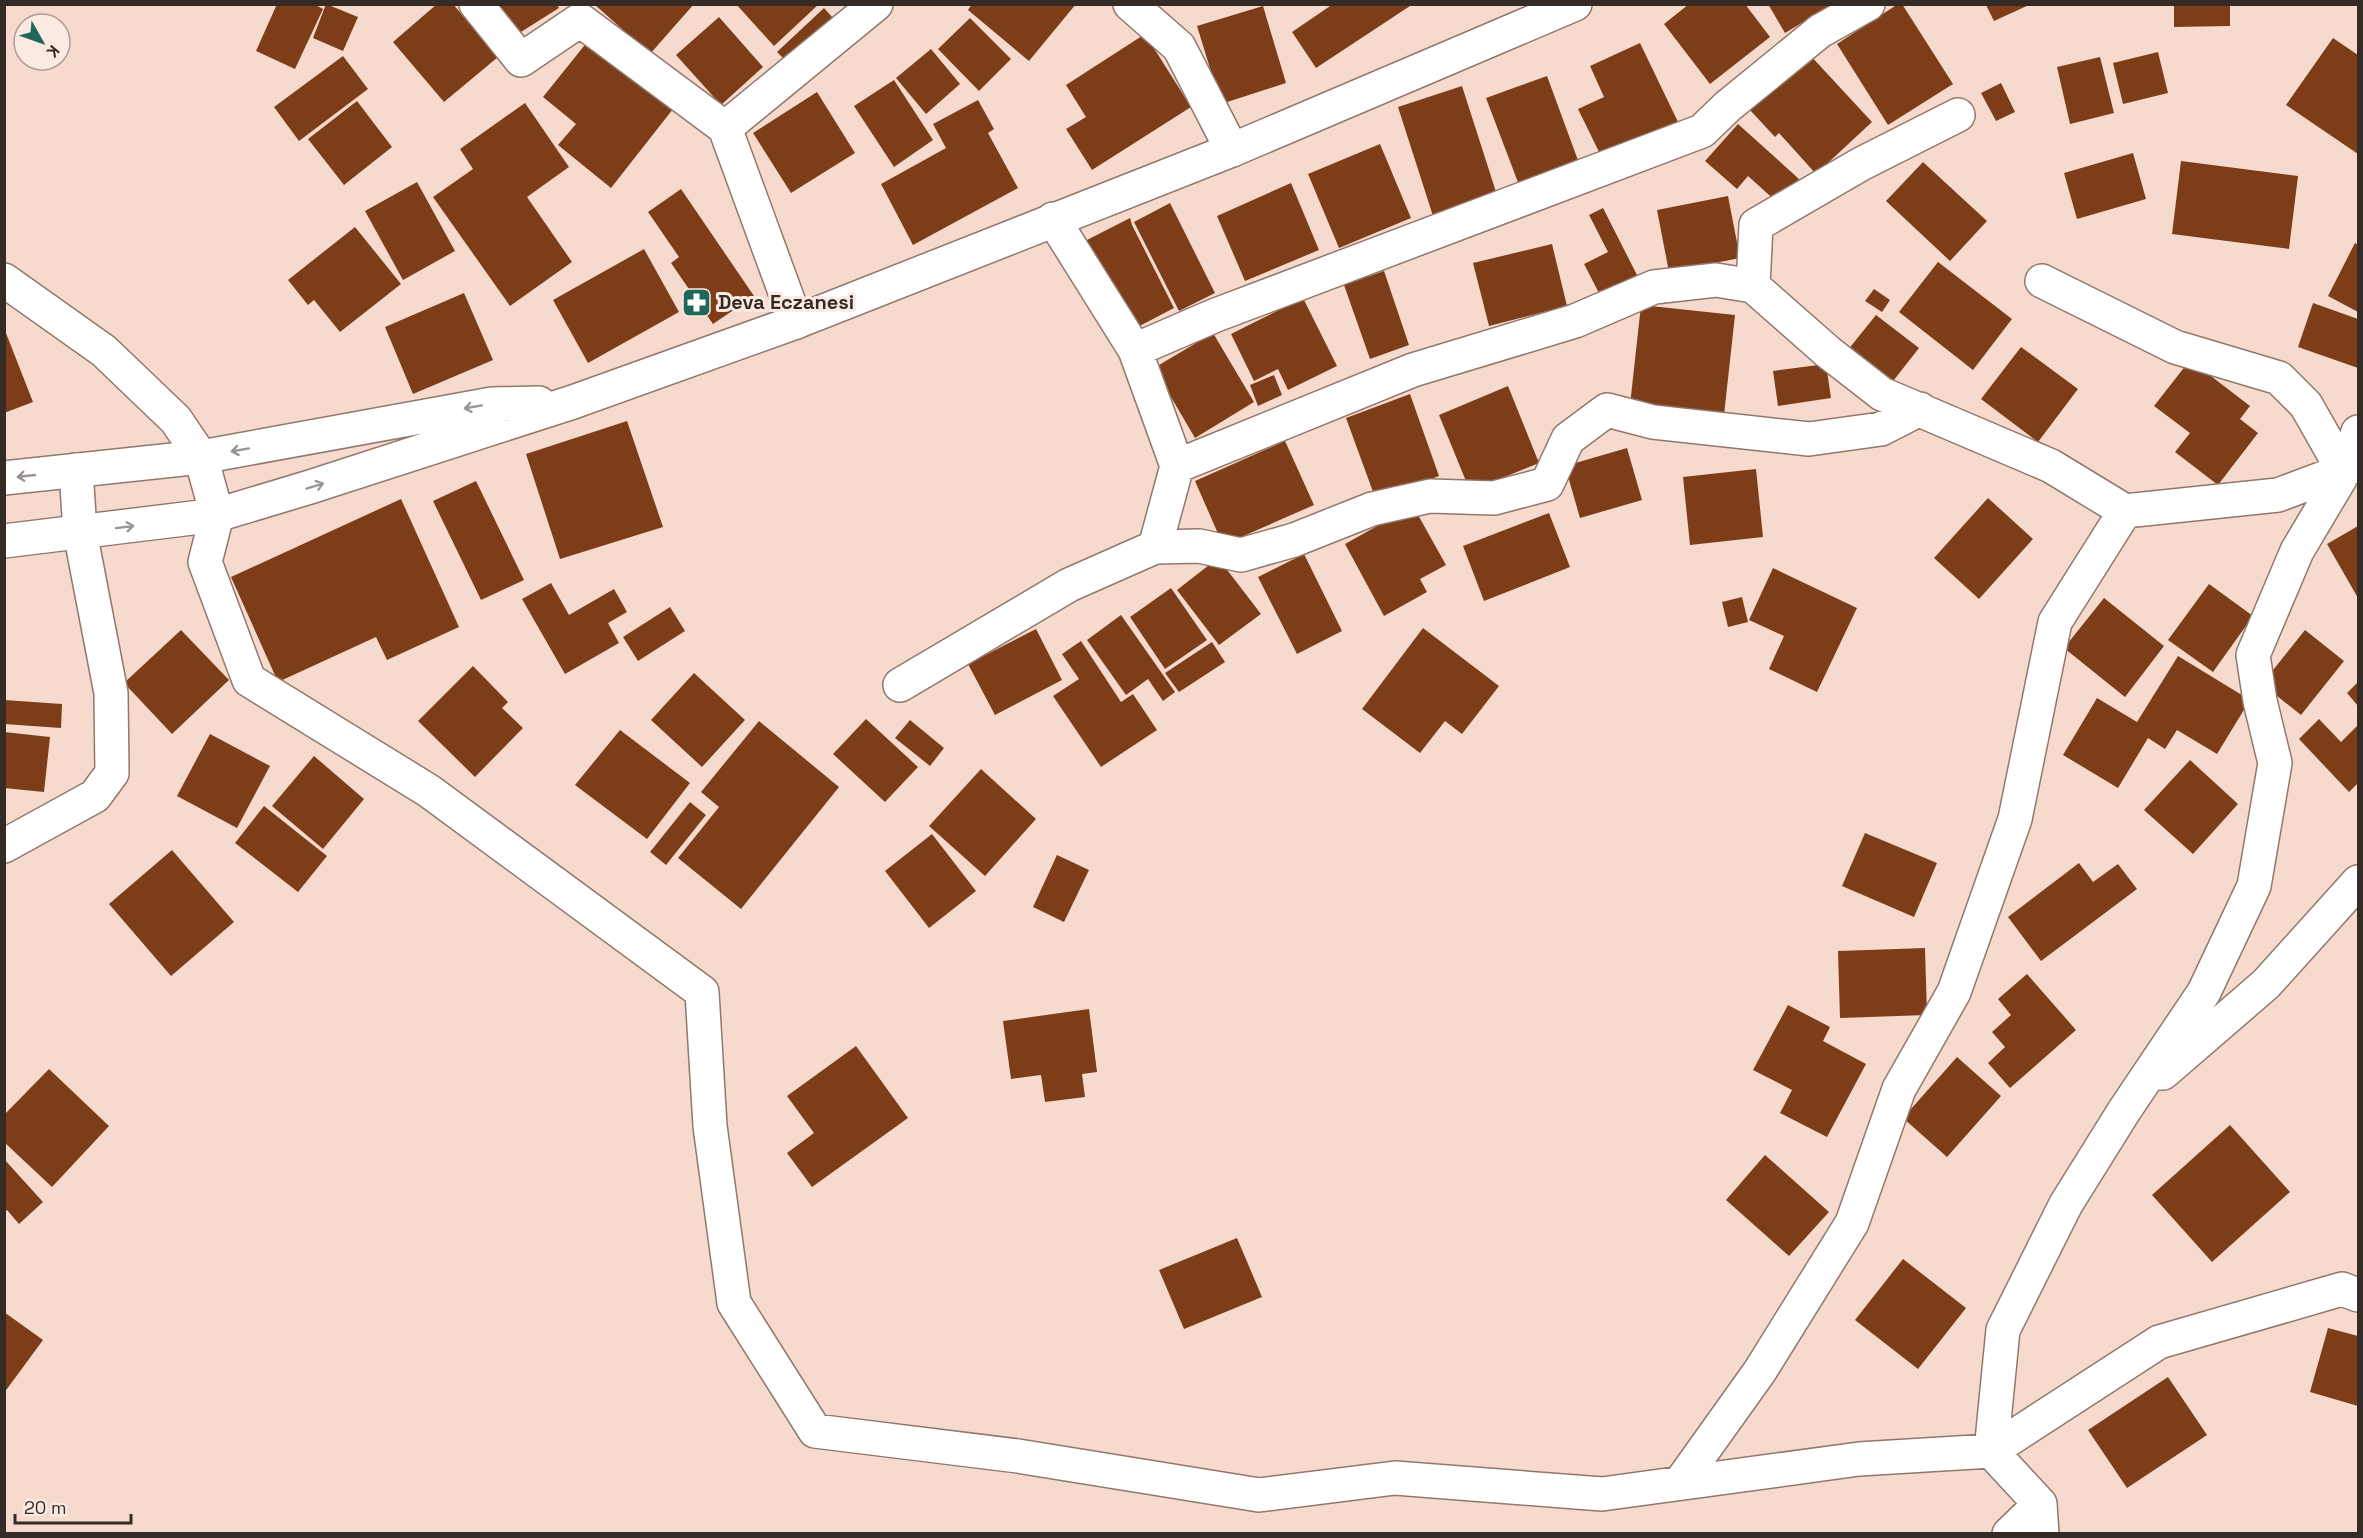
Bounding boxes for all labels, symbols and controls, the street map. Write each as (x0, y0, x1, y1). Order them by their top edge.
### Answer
north arrow (12, 12, 72, 72)
text: K (42, 41, 64, 62)
pharmacy icon: Deva Eczanesi (681, 286, 713, 318)
place label: Deva Eczanesi (718, 289, 854, 315)
one-way arrow (464, 402, 484, 413)
one-way arrow (231, 445, 251, 456)
one-way arrow (16, 471, 36, 482)
one-way arrow (305, 480, 324, 491)
one-way arrow (115, 521, 135, 532)
scale bar (15, 1487, 130, 1525)
text: 20 m (24, 1496, 67, 1519)

